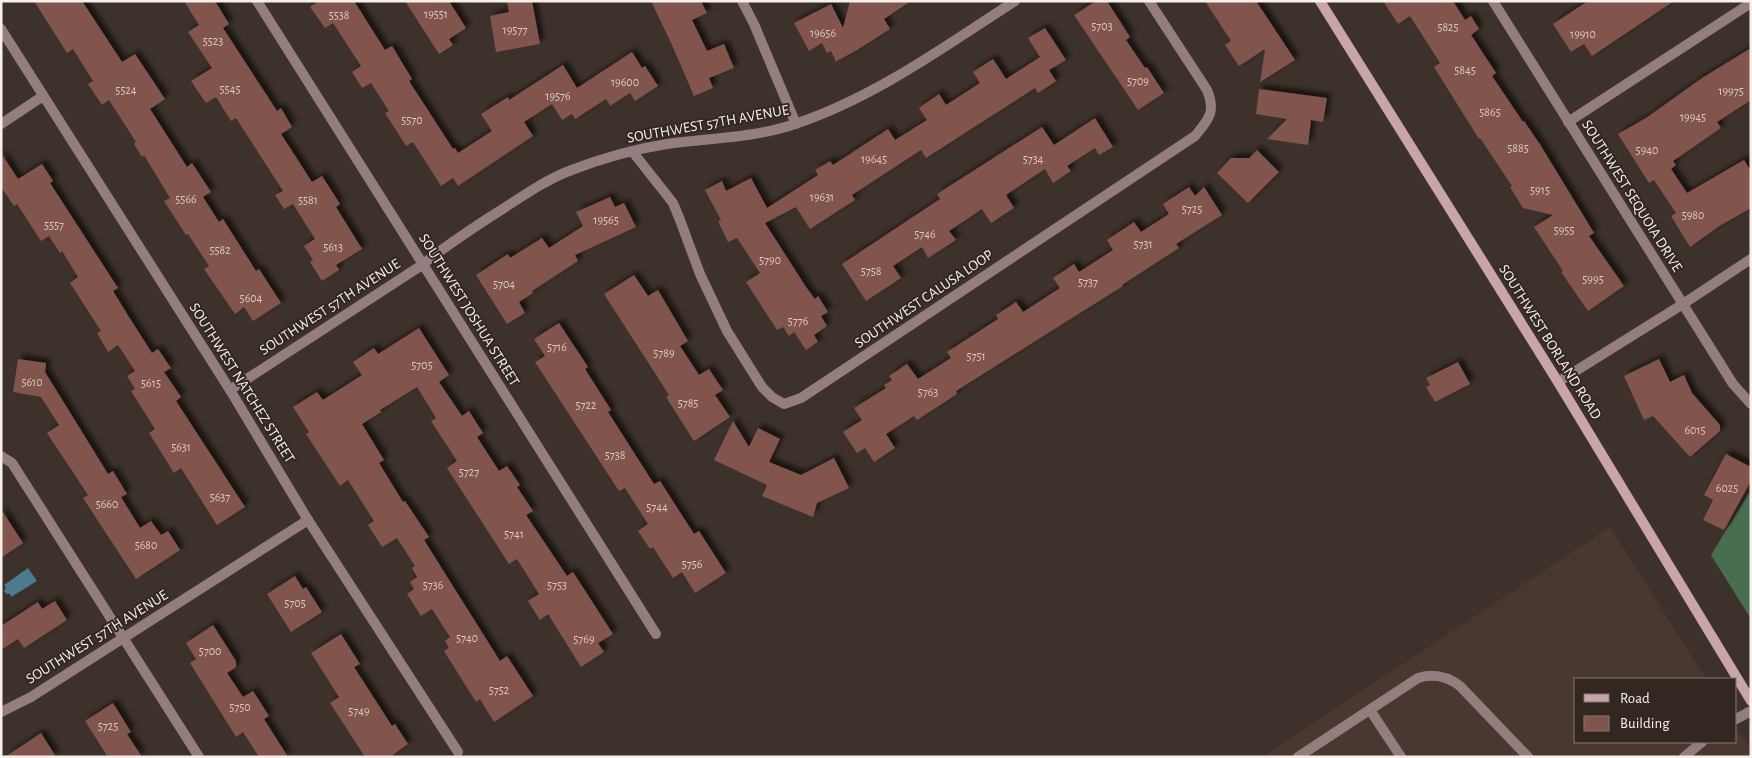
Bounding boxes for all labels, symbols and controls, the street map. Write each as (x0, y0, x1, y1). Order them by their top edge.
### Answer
house number: 19551 (424, 8, 448, 20)
house number: 5538 (329, 9, 350, 21)
house number: 5703 (1091, 20, 1113, 32)
house number: 5825 (1437, 21, 1459, 33)
house number: 19577 (503, 24, 527, 36)
house number: 19656 (810, 27, 836, 39)
house number: 19910 (1570, 28, 1596, 40)
house number: 5523 (203, 35, 223, 47)
house number: 5845 (1454, 64, 1476, 76)
house number: 5709 (1127, 75, 1149, 87)
house number: 19600 (611, 76, 639, 88)
house number: 5545 (220, 83, 240, 95)
house number: 5524 (115, 84, 137, 96)
house number: 19975 (1718, 85, 1744, 97)
house number: 19576 (545, 90, 571, 102)
street label: SOUTHWEST 57TH AVENUE (626, 102, 790, 146)
house number: 5865 (1479, 106, 1501, 118)
house number: 19945 (1680, 111, 1706, 123)
house number: 5570 (401, 114, 423, 126)
street label: SOUTHWEST SEQUOIA DRIVE (1579, 117, 1685, 275)
house number: 5885 (1507, 142, 1529, 154)
house number: 5940 (1636, 144, 1658, 156)
house number: 19645 (861, 153, 887, 165)
house number: 5734 (1023, 153, 1044, 165)
house number: 5915 (1530, 184, 1550, 196)
house number: 19631 (810, 191, 834, 203)
house number: 5566 (175, 193, 197, 205)
house number: 5581 (298, 194, 318, 206)
house number: 5725 (1182, 203, 1202, 215)
house number: 5980 (1682, 209, 1704, 221)
house number: 19565 (593, 214, 619, 226)
house number: 5557 (44, 219, 64, 231)
house number: 5955 (1554, 224, 1574, 236)
house number: 5746 (914, 228, 936, 240)
street label: SOUTHWEST JOSHUA STREET (416, 231, 522, 389)
house number: 5731 (1133, 238, 1153, 250)
house number: 5613 (323, 241, 343, 253)
house number: 5582 (209, 244, 231, 256)
street label: SOUTHWEST CALUSA LOOP (852, 247, 996, 351)
house number: 5790 (759, 254, 781, 266)
street label: SOUTHWEST 57TH AVENUE (257, 256, 403, 358)
street label: SOUTHWEST BORLAND ROAD (1496, 262, 1604, 422)
house number: 5758 (861, 265, 882, 277)
house number: 5995 (1582, 273, 1604, 285)
house number: 5737 (1078, 276, 1098, 288)
house number: 5704 (493, 278, 515, 290)
house number: 5604 (240, 292, 263, 304)
street label: SOUTHWEST NATCHEZ STREET (186, 300, 298, 466)
house number: 5776 (788, 315, 809, 327)
house number: 5716 (547, 341, 567, 353)
house number: 5789 (653, 347, 675, 359)
house number: 5751 (966, 350, 986, 362)
house number: 5705 (411, 359, 433, 371)
house number: 5610 (21, 376, 43, 388)
house number: 5615 (141, 377, 161, 389)
house number: 5763 (918, 386, 938, 398)
house number: 5785 (678, 397, 698, 409)
house number: 5722 (576, 399, 597, 411)
house number: 6015 (1684, 424, 1706, 436)
house number: 5631 (171, 441, 191, 453)
house number: 5738 (605, 449, 626, 461)
house number: 5727 (459, 466, 479, 478)
house number: 6025 (1716, 482, 1738, 494)
house number: 5637 (210, 491, 230, 503)
house number: 5660 (96, 498, 118, 510)
house number: 5744 (646, 501, 668, 513)
house number: 5741 (504, 528, 524, 540)
house number: 5680 (135, 539, 157, 551)
house number: 5756 (682, 558, 703, 570)
house number: 5736 (423, 579, 444, 591)
house number: 5753 (547, 579, 567, 591)
street label: SOUTHWEST 57TH AVENUE (23, 587, 171, 687)
house number: 5705 (284, 597, 306, 609)
house number: 5740 (456, 632, 478, 644)
house number: 5769 (573, 633, 595, 645)
house number: 5700 (199, 645, 221, 657)
legend (1574, 678, 1737, 743)
house number: 5752 (489, 684, 510, 696)
text: Road (1620, 691, 1650, 706)
house number: 5750 (229, 701, 251, 713)
house number: 5749 (348, 705, 370, 717)
text: Building (1620, 716, 1670, 731)
house number: 5725 (98, 720, 118, 732)

